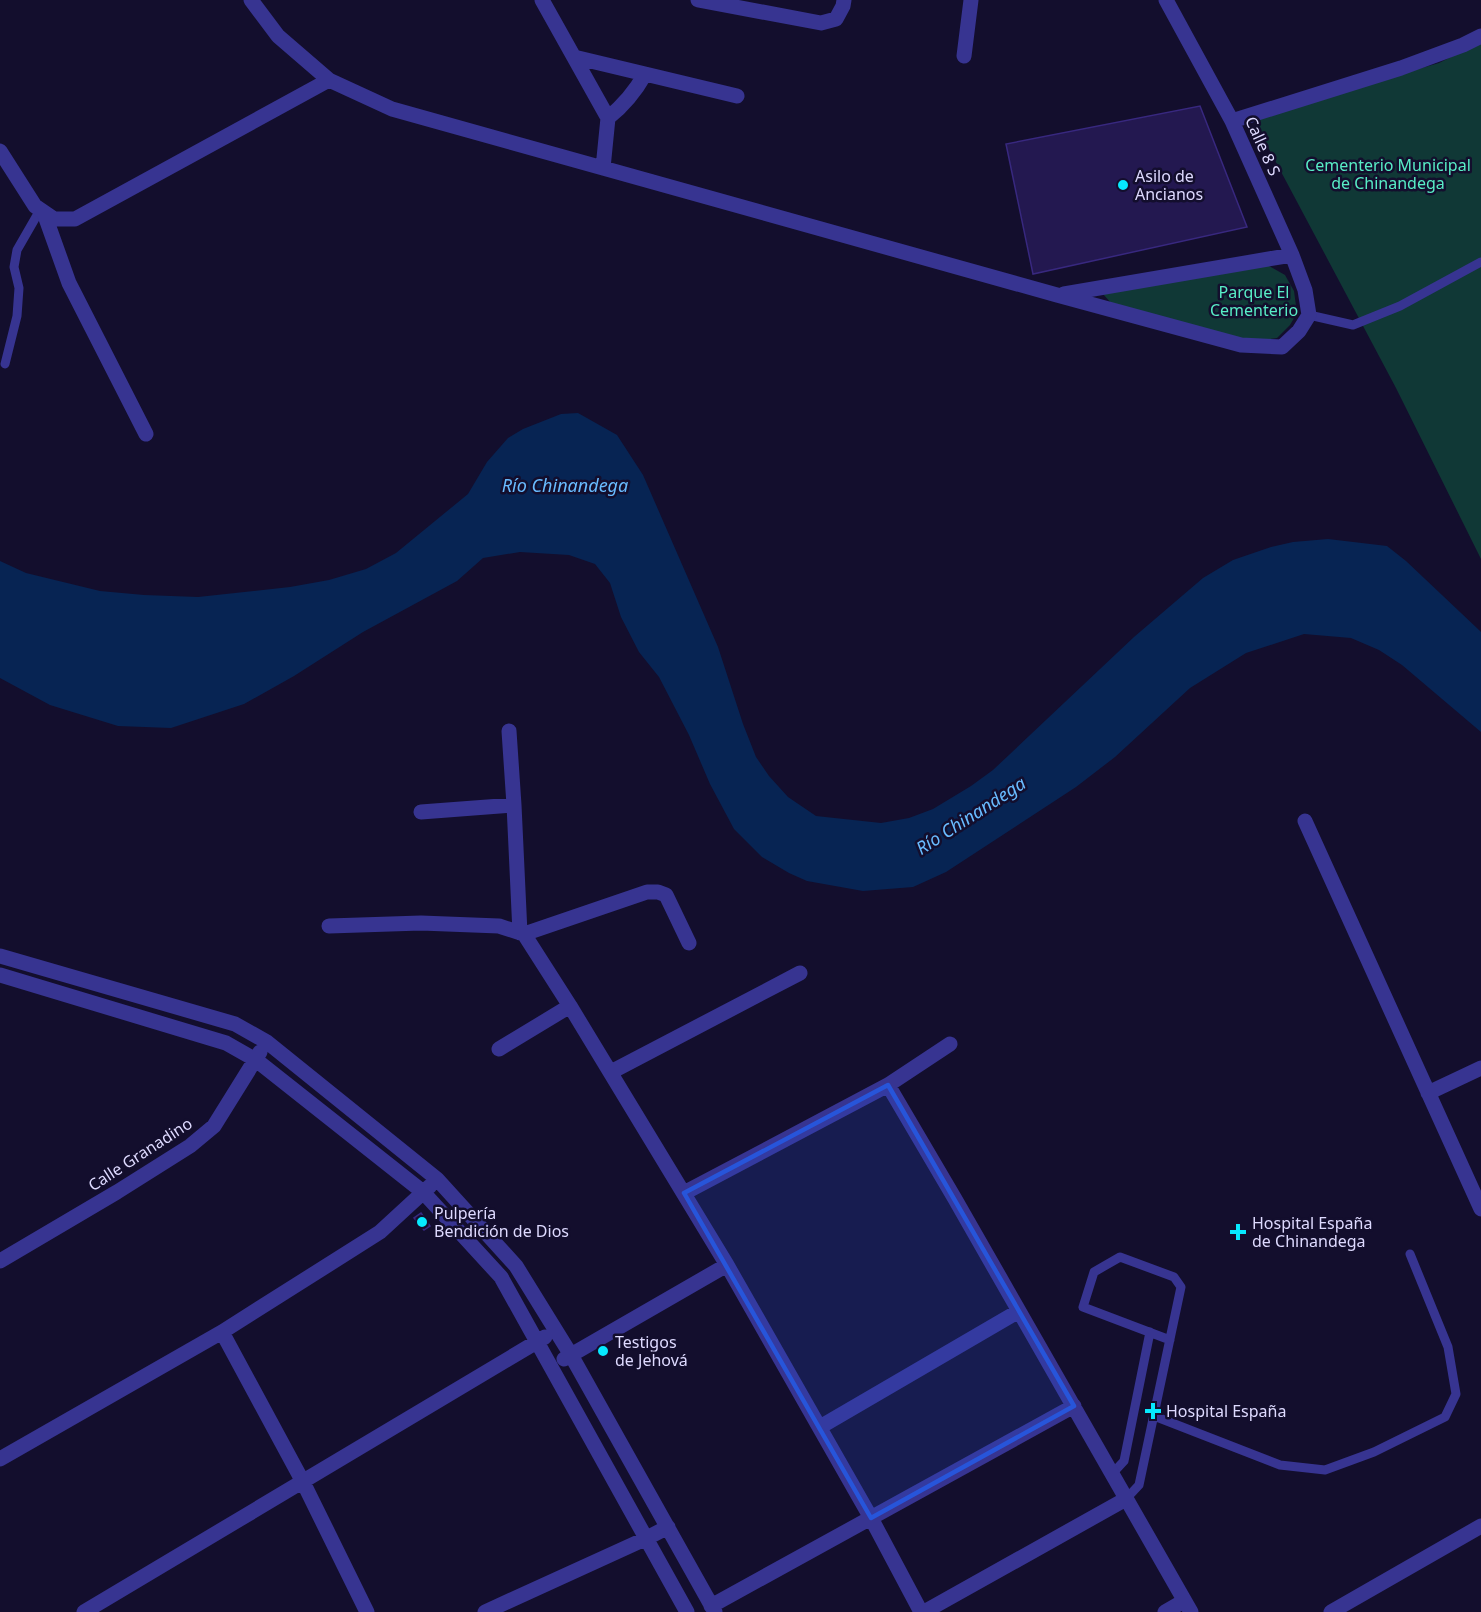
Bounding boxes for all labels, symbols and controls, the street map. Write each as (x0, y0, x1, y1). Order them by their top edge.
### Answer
street label: Calle 8 S (1240, 113, 1286, 179)
park label: Cementerio Municipal de Chinandega (1305, 154, 1471, 194)
place label: Asilo de Ancianos (1135, 165, 1203, 205)
marker: Asilo de Ancianos (1116, 178, 1130, 192)
park label: Parque El Cementerio (1210, 281, 1298, 321)
water label: Río Chinandega (502, 473, 628, 497)
water label: Río Chinandega (911, 771, 1030, 860)
street label: Calle Granadino (84, 1112, 196, 1196)
place label: Pulpería Bendición de Dios (434, 1202, 569, 1242)
place label: Hospital España de Chinandega (1252, 1212, 1372, 1252)
marker: Pulpería Bendición de Dios (415, 1215, 429, 1229)
marker: Hospital España de Chinandega (1229, 1223, 1247, 1241)
place label: Testigos de Jehová (615, 1331, 688, 1371)
marker: Testigos de Jehová (596, 1344, 610, 1358)
place label: Hospital España (1166, 1400, 1286, 1422)
marker: Hospital España (1144, 1402, 1162, 1420)

